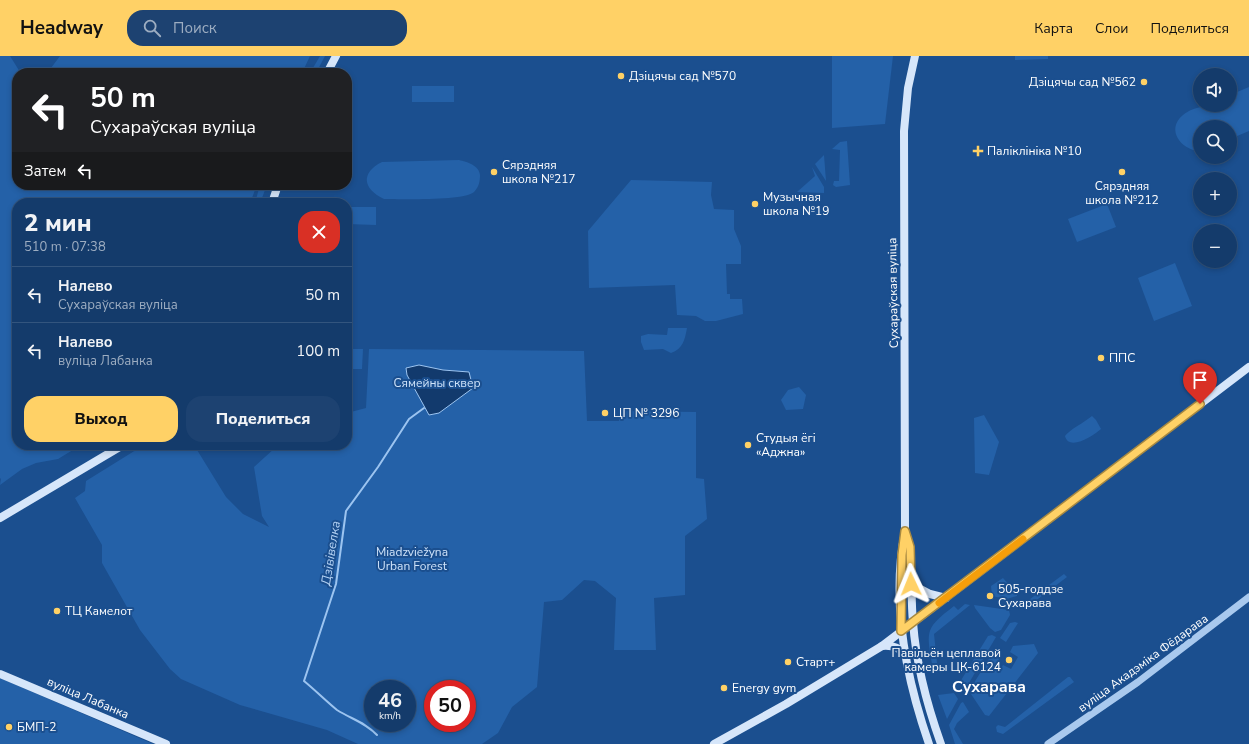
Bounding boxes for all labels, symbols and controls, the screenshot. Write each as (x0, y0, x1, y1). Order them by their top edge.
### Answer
search box (127, 10, 407, 46)
text: Headway (20, 15, 103, 41)
icon: search (141, 17, 163, 39)
text: Поиск (173, 18, 217, 38)
text: Карта (1034, 19, 1073, 38)
text: Слои (1095, 19, 1129, 38)
text: Поделиться (1151, 19, 1229, 38)
place label: Дзіцячы сад №570 (629, 68, 736, 84)
map controls (1193, 68, 1237, 268)
button: sound (1193, 68, 1237, 112)
marker: Дзіцячы сад №570 (616, 71, 626, 81)
place label: Дзіцячы сад №562 (1029, 74, 1136, 90)
marker: Дзіцячы сад №562 (1139, 77, 1149, 87)
text: 50 m (90, 79, 156, 117)
icon: left (24, 84, 76, 136)
text: Сухараўская вуліца (90, 115, 256, 139)
button: search (1193, 120, 1237, 164)
place label: Паліклініка №10 (987, 143, 1082, 159)
marker: Паліклініка №10 (972, 145, 984, 157)
place label: Сярэдняя школа №217 (502, 157, 576, 187)
icon: left (74, 160, 96, 182)
text: Затем (24, 161, 66, 181)
marker: Сярэдняя школа №217 (489, 167, 499, 177)
marker: Сярэдняя школа №212 (1117, 167, 1127, 177)
button: + (1193, 172, 1237, 216)
place label: Сярэдняя школа №212 (1085, 178, 1159, 208)
place label: Музычная школа №19 (763, 189, 829, 219)
marker: Музычная школа №19 (750, 199, 760, 209)
text: 2 мин (24, 207, 92, 239)
button: close (298, 211, 340, 253)
button: − (1193, 224, 1237, 268)
text: 510 m · 07:38 (24, 238, 106, 256)
street label: Сухараўская вуліца (884, 238, 902, 348)
text: Налево (58, 276, 113, 296)
icon: left (24, 284, 46, 306)
text: 50 m (305, 285, 340, 305)
text: Сухараўская вуліца (58, 296, 178, 314)
text: Налево (58, 332, 113, 352)
icon: left (24, 340, 46, 362)
text: 100 m (296, 341, 340, 361)
place label: ППС (1109, 350, 1135, 366)
text: вуліца Лабанка (58, 352, 153, 370)
marker: ППС (1096, 353, 1106, 363)
pin (1183, 363, 1217, 404)
icon: arrive (1189, 369, 1211, 391)
park label: Сямейны сквер (393, 375, 481, 391)
button: Выход (24, 396, 178, 442)
button: Поделиться (186, 396, 340, 442)
place label: ЦП № 3296 (613, 405, 679, 421)
marker: ЦП № 3296 (600, 408, 610, 418)
place label: Студыя ёгі «Аджна» (756, 430, 816, 460)
marker: Студыя ёгі «Аджна» (743, 440, 753, 450)
water label: Дзівівелка (317, 519, 345, 588)
park label: Miadzviežyna Urban Forest (376, 544, 448, 574)
position arrow (890, 563, 932, 605)
place label: 505-годдзе Сухарава (998, 581, 1063, 611)
marker: 505-годдзе Сухарава (985, 591, 995, 601)
place label: ТЦ Камелот (65, 603, 133, 619)
marker: ТЦ Камелот (52, 606, 62, 616)
street label: вуліца Акадэміка Фёдарава (1075, 610, 1211, 716)
place label: Павільён цеплавой камеры ЦК-6124 (892, 645, 1001, 675)
place label: Старт+ (796, 654, 836, 670)
marker: Павільён цеплавой камеры ЦК-6124 (1004, 655, 1014, 665)
marker: Старт+ (783, 657, 793, 667)
street label: вуліца Лабанка (45, 674, 131, 722)
district label: Сухарава (952, 676, 1026, 698)
speed limit sign: 50 (424, 680, 476, 732)
place label: Energy gym (732, 680, 796, 696)
marker: Energy gym (719, 683, 729, 693)
text: 46 (378, 687, 402, 714)
text: km/h (379, 709, 401, 723)
place label: БМП-2 (17, 719, 57, 735)
marker: БМП-2 (4, 722, 14, 732)

